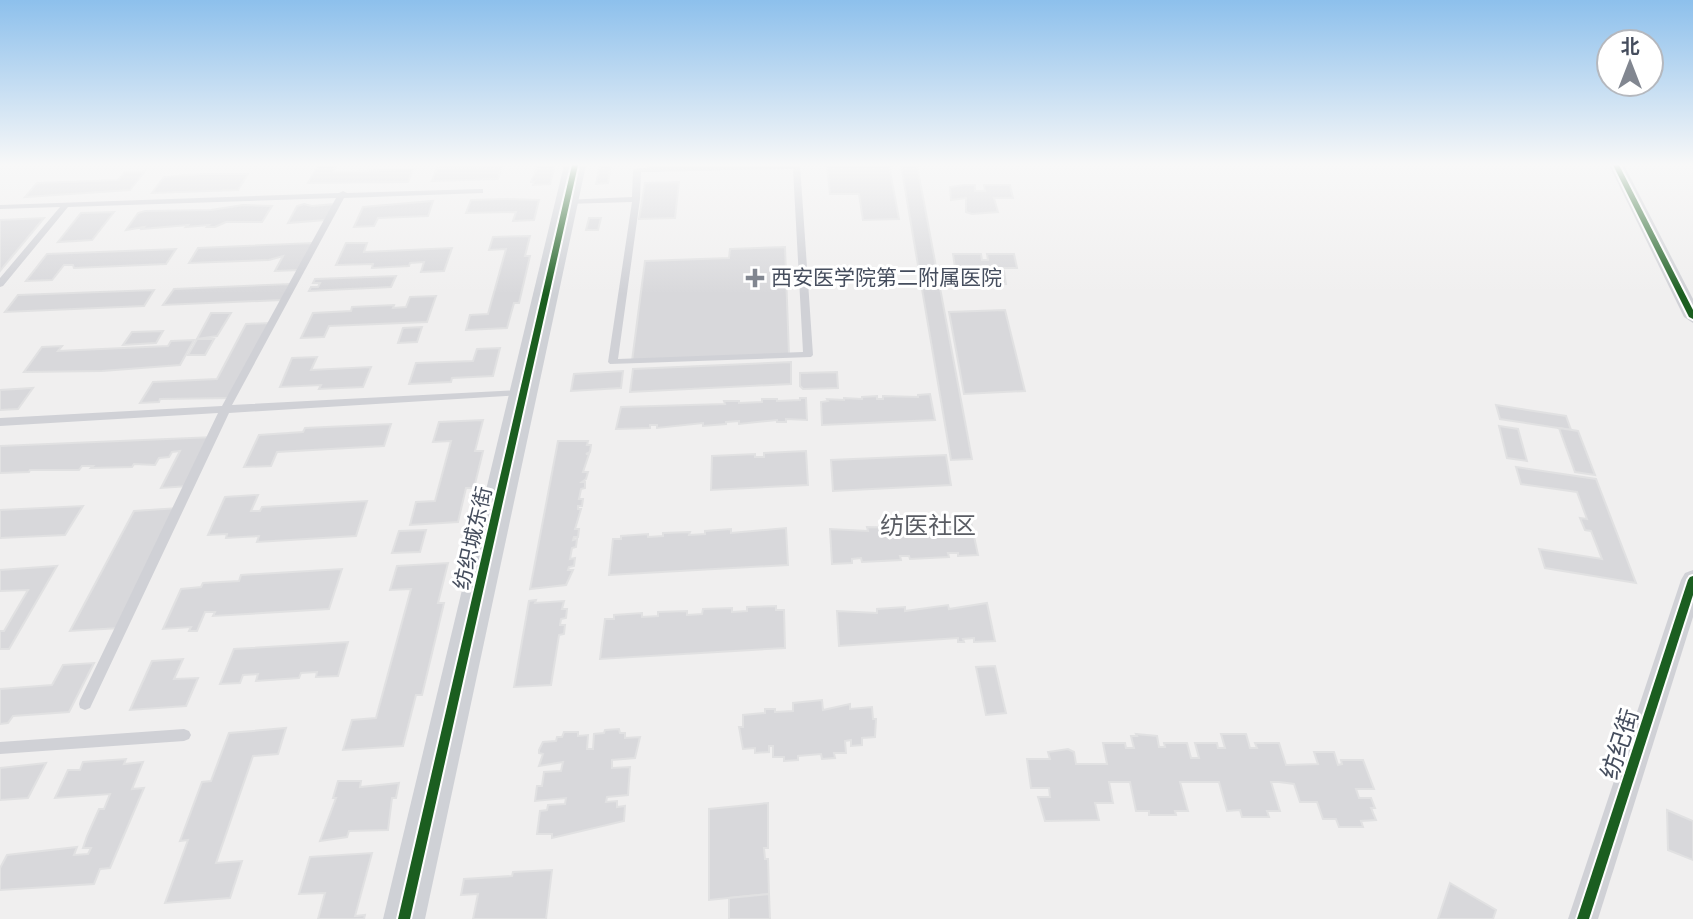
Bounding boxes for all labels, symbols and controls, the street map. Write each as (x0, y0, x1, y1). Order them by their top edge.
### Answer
north arrow (1595, 28, 1665, 98)
text: 北 (1620, 35, 1640, 57)
place label: 西安医学院第二附属医院 (771, 266, 1002, 290)
marker: 西安医学院第二附属医院 (745, 268, 765, 288)
street label: 纺织城东街 (449, 484, 497, 592)
district label: 纺医社区 (880, 512, 976, 540)
street label: 纺纪街 (1596, 705, 1644, 783)

